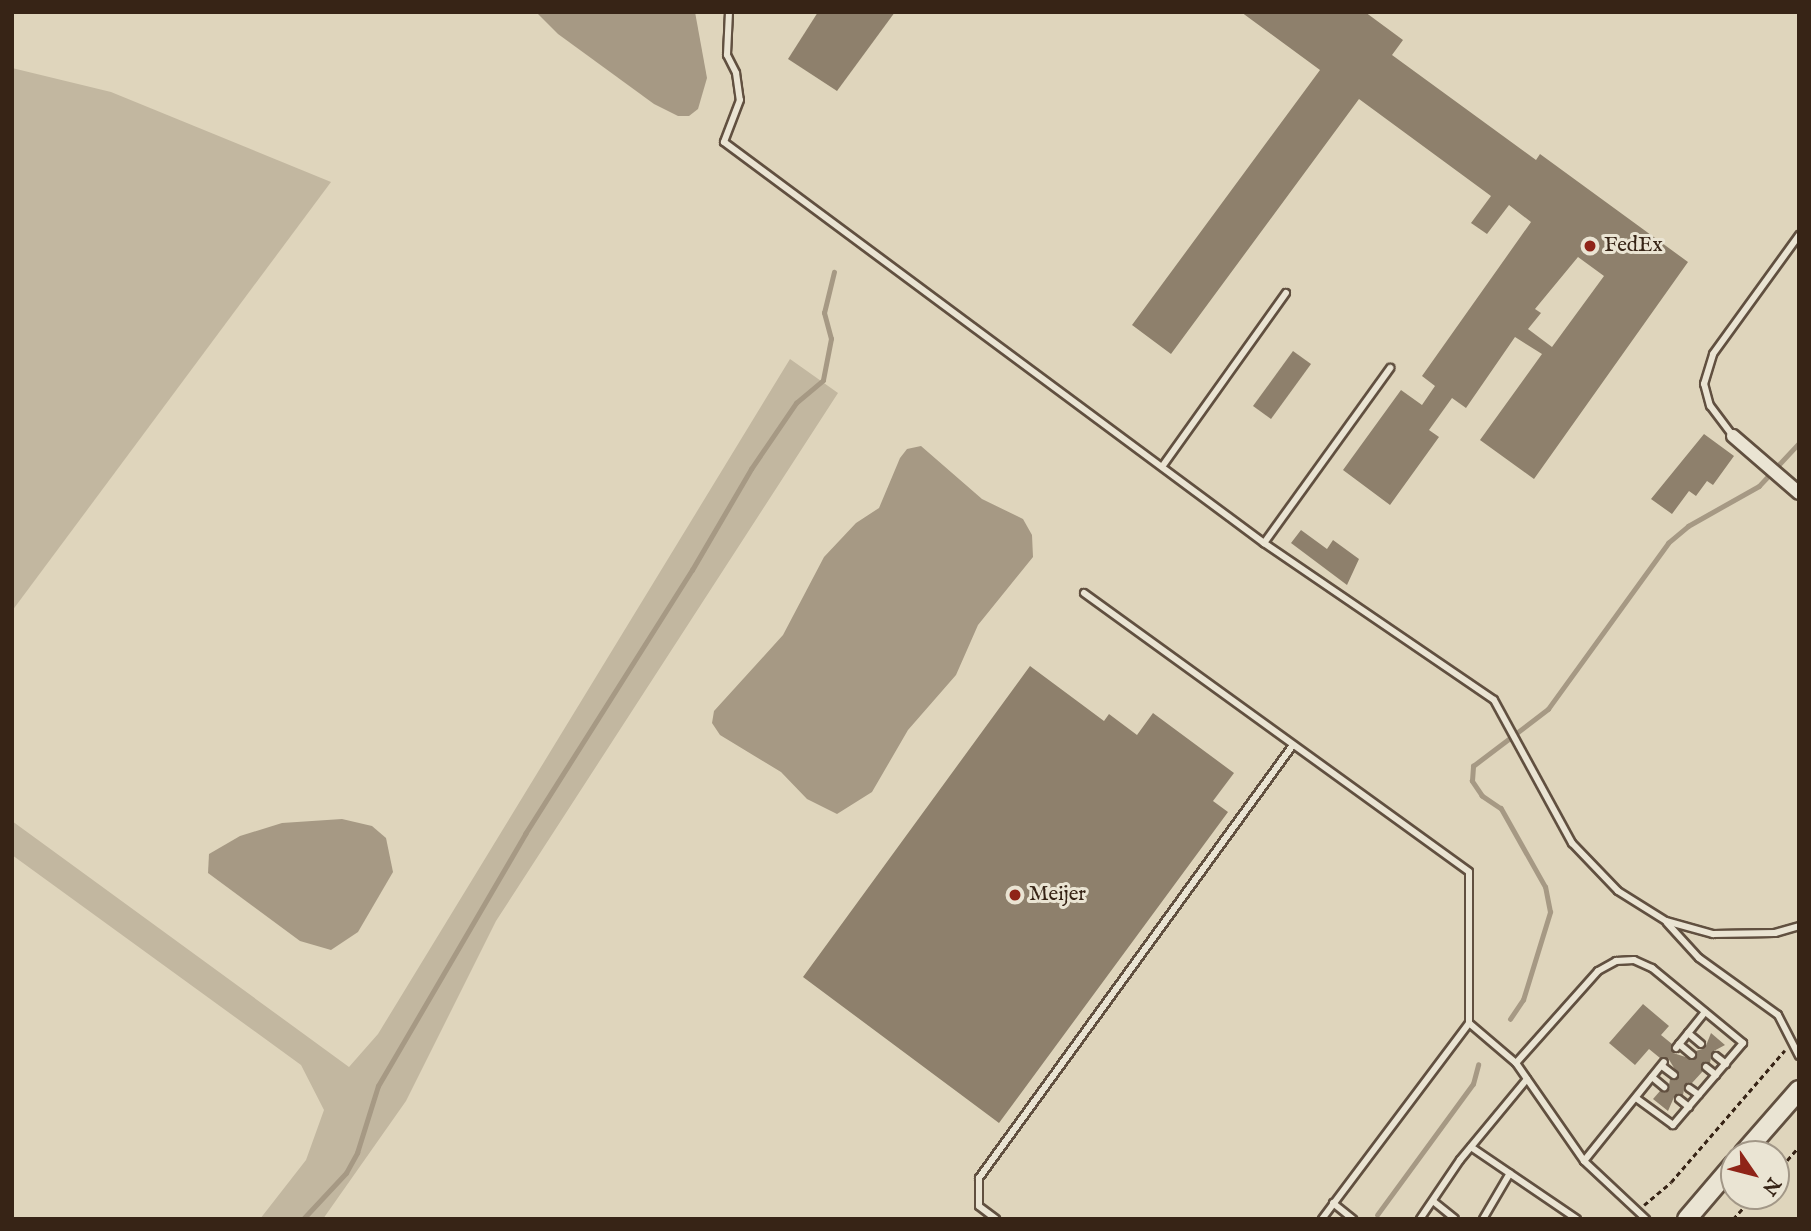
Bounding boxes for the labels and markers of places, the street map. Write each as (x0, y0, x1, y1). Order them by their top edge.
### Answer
place label: FedEx (1604, 233, 1663, 259)
marker: FedEx (1582, 238, 1598, 254)
place label: Meijer (1029, 882, 1086, 908)
marker: Meijer (1007, 887, 1023, 903)

